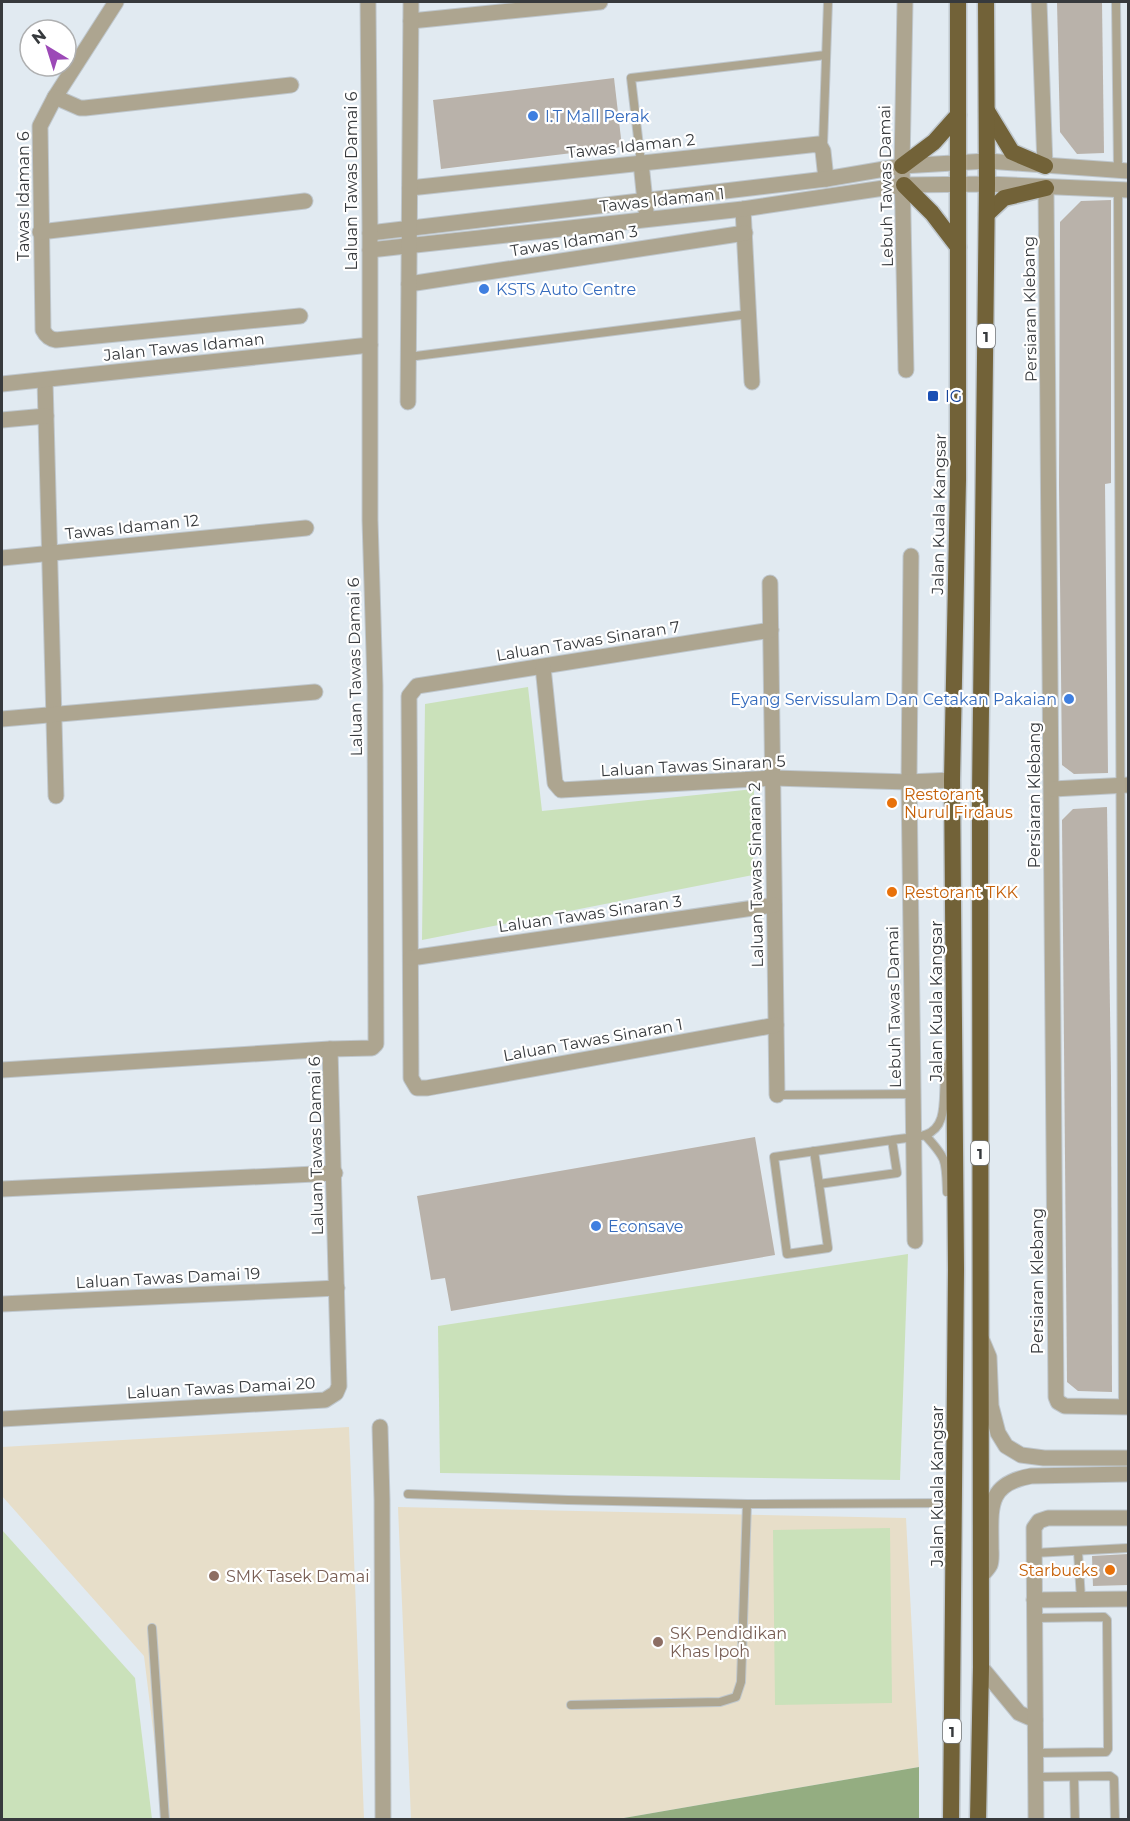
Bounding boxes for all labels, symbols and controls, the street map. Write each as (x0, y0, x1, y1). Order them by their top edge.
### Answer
north arrow (18, 18, 78, 78)
text: N (28, 25, 50, 48)
street label: Laluan Tawas Damai 6 (342, 91, 361, 270)
street label: Lebuh Tawas Damai (875, 105, 897, 267)
place label: I.T Mall Perak (545, 107, 650, 126)
marker: I.T Mall Perak (526, 109, 540, 123)
street label: Tawas Idaman 2 (566, 130, 696, 162)
street label: Tawas Idaman 6 (14, 131, 33, 261)
street label: Tawas Idaman 1 (599, 184, 725, 216)
street label: Tawas Idaman 3 (509, 222, 639, 260)
street label: Persiaran Klebang (1019, 236, 1041, 382)
place label: KSTS Auto Centre (496, 280, 636, 299)
marker: KSTS Auto Centre (477, 282, 491, 296)
road number: 1 (977, 324, 995, 348)
street label: Jalan Tawas Idaman (102, 329, 265, 365)
place label: IG (945, 387, 962, 406)
marker: IG (926, 389, 940, 403)
street label: Jalan Kuala Kangsar (928, 433, 950, 596)
street label: Tawas Idaman 12 (64, 511, 200, 543)
street label: Laluan Tawas Damai 6 (344, 577, 366, 757)
street label: Laluan Tawas Sinaran 7 (495, 617, 681, 665)
place label: Eyang Servissulam Dan Cetakan Pakaian (730, 690, 1057, 709)
marker: Eyang Servissulam Dan Cetakan Pakaian (1062, 692, 1076, 706)
street label: Persiaran Klebang (1025, 722, 1044, 868)
street label: Laluan Tawas Sinaran 5 (600, 752, 786, 780)
street label: Laluan Tawas Sinaran 2 (745, 782, 767, 968)
place label: Restorant Nurul Firdaus (904, 785, 1013, 822)
marker: Restorant Nurul Firdaus (885, 796, 899, 810)
place label: Restorant TKK (904, 883, 1019, 902)
marker: Restorant TKK (885, 885, 899, 899)
street label: Laluan Tawas Sinaran 3 (497, 892, 683, 936)
street label: Jalan Kuala Kangsar (927, 920, 946, 1083)
street label: Lebuh Tawas Damai (883, 926, 905, 1088)
street label: Laluan Tawas Sinaran 1 (502, 1015, 684, 1065)
street label: Laluan Tawas Damai 6 (305, 1056, 327, 1236)
road number: 1 (971, 1141, 989, 1165)
street label: Persiaran Klebang (1028, 1208, 1047, 1354)
place label: Econsave (608, 1217, 683, 1236)
marker: Econsave (589, 1219, 603, 1233)
street label: Laluan Tawas Damai 19 (75, 1264, 261, 1292)
street label: Laluan Tawas Damai 20 (126, 1374, 316, 1402)
street label: Jalan Kuala Kangsar (928, 1405, 947, 1568)
place label: Starbucks (1019, 1561, 1098, 1580)
marker: Starbucks (1103, 1563, 1117, 1577)
place label: SMK Tasek Damai (226, 1567, 369, 1586)
marker: SMK Tasek Damai (207, 1569, 221, 1583)
place label: SK Pendidikan Khas Ipoh (670, 1624, 787, 1661)
marker: SK Pendidikan Khas Ipoh (651, 1635, 665, 1649)
road number: 1 (943, 1719, 961, 1743)

